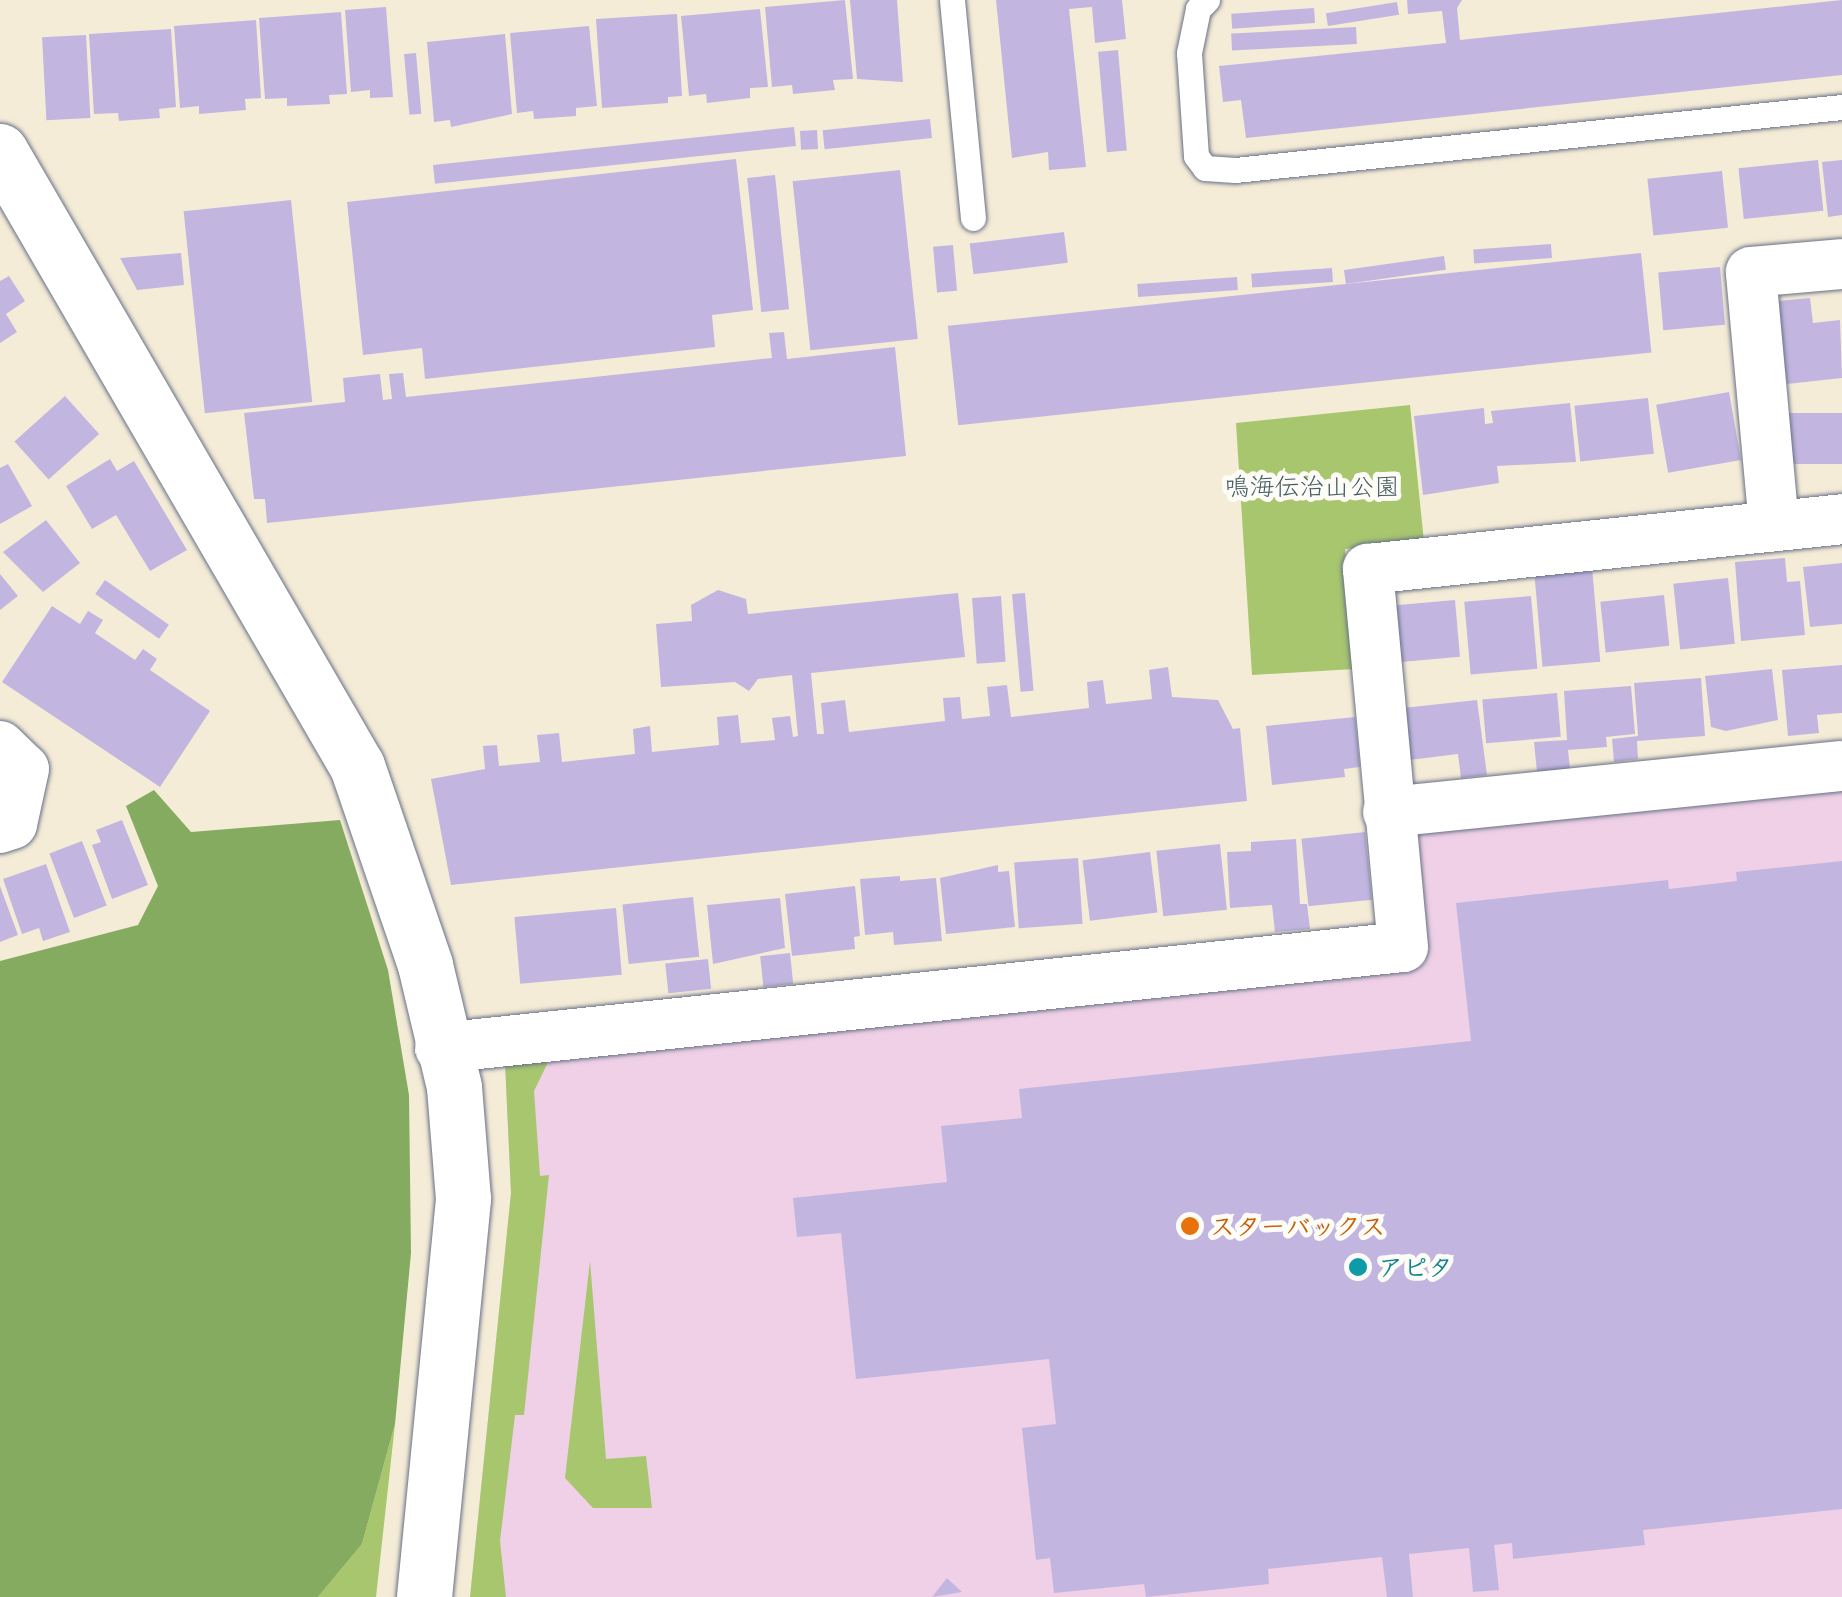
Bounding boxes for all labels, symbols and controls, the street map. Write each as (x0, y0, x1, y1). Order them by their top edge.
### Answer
park label: 鳴海伝治山公園 (1225, 471, 1399, 501)
place label: スターバックス (1210, 1211, 1385, 1241)
marker: スターバックス (1179, 1215, 1201, 1237)
place label: アピタ (1378, 1252, 1453, 1282)
marker: アピタ (1347, 1256, 1369, 1278)

